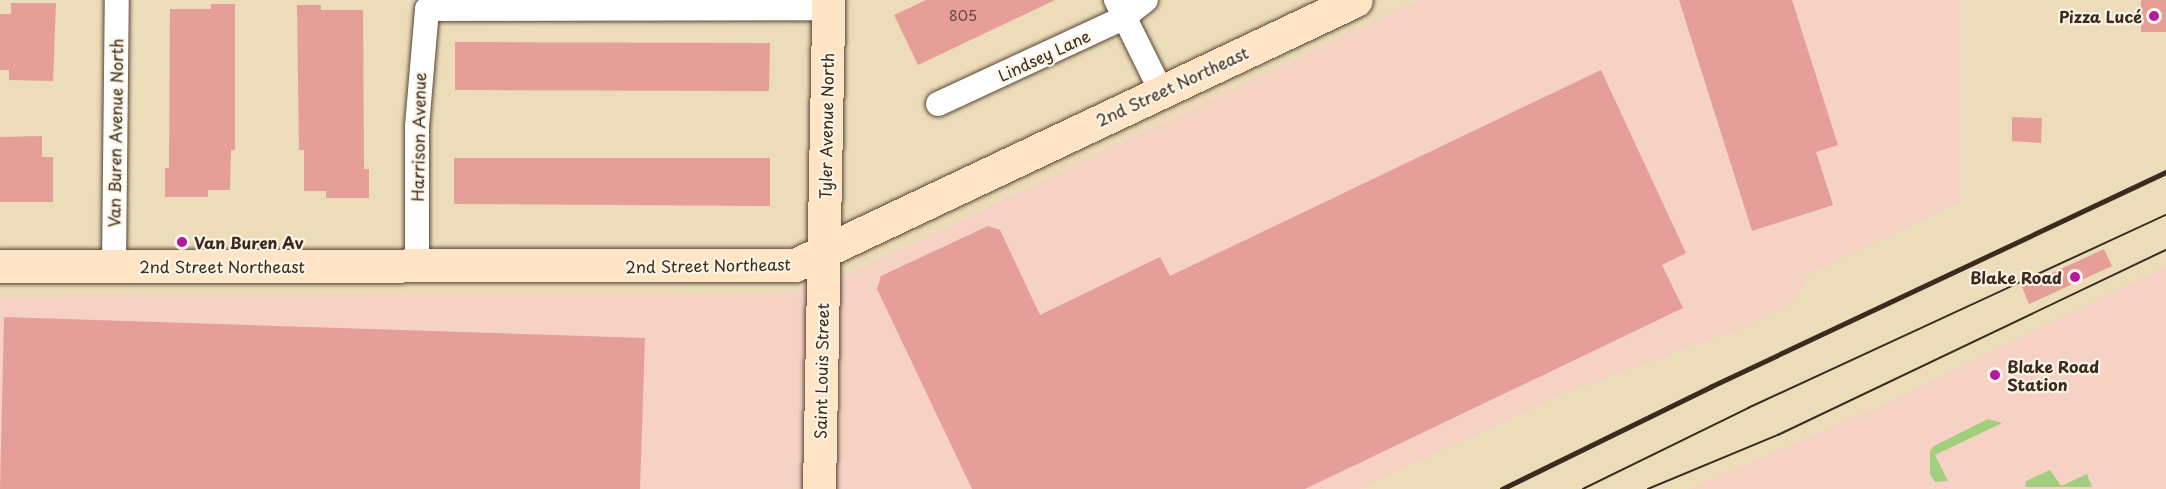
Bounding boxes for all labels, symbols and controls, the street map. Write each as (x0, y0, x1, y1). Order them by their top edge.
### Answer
place label: Pizza Lucé (2058, 6, 2142, 26)
house number: 805 (949, 8, 977, 24)
marker: Pizza Lucé (2147, 9, 2161, 23)
street label: Lindsey Lane (995, 25, 1093, 85)
street label: Van Buren Avenue North (104, 38, 126, 228)
street label: 2nd Street Northeast (1093, 42, 1251, 130)
street label: Tyler Avenue North (815, 52, 837, 200)
street label: Harrison Avenue (407, 73, 429, 201)
place label: Van Buren Av (194, 232, 305, 252)
marker: Van Buren Av (175, 235, 189, 249)
street label: 2nd Street Northeast (625, 254, 791, 276)
street label: 2nd Street Northeast (139, 256, 305, 276)
place label: Blake Road (1970, 267, 2062, 287)
marker: Blake Road (2066, 268, 2084, 286)
street label: Saint Louis Street (810, 302, 832, 440)
place label: Blake Road Station (2007, 356, 2099, 394)
marker: Blake Road Station (1988, 368, 2002, 382)

